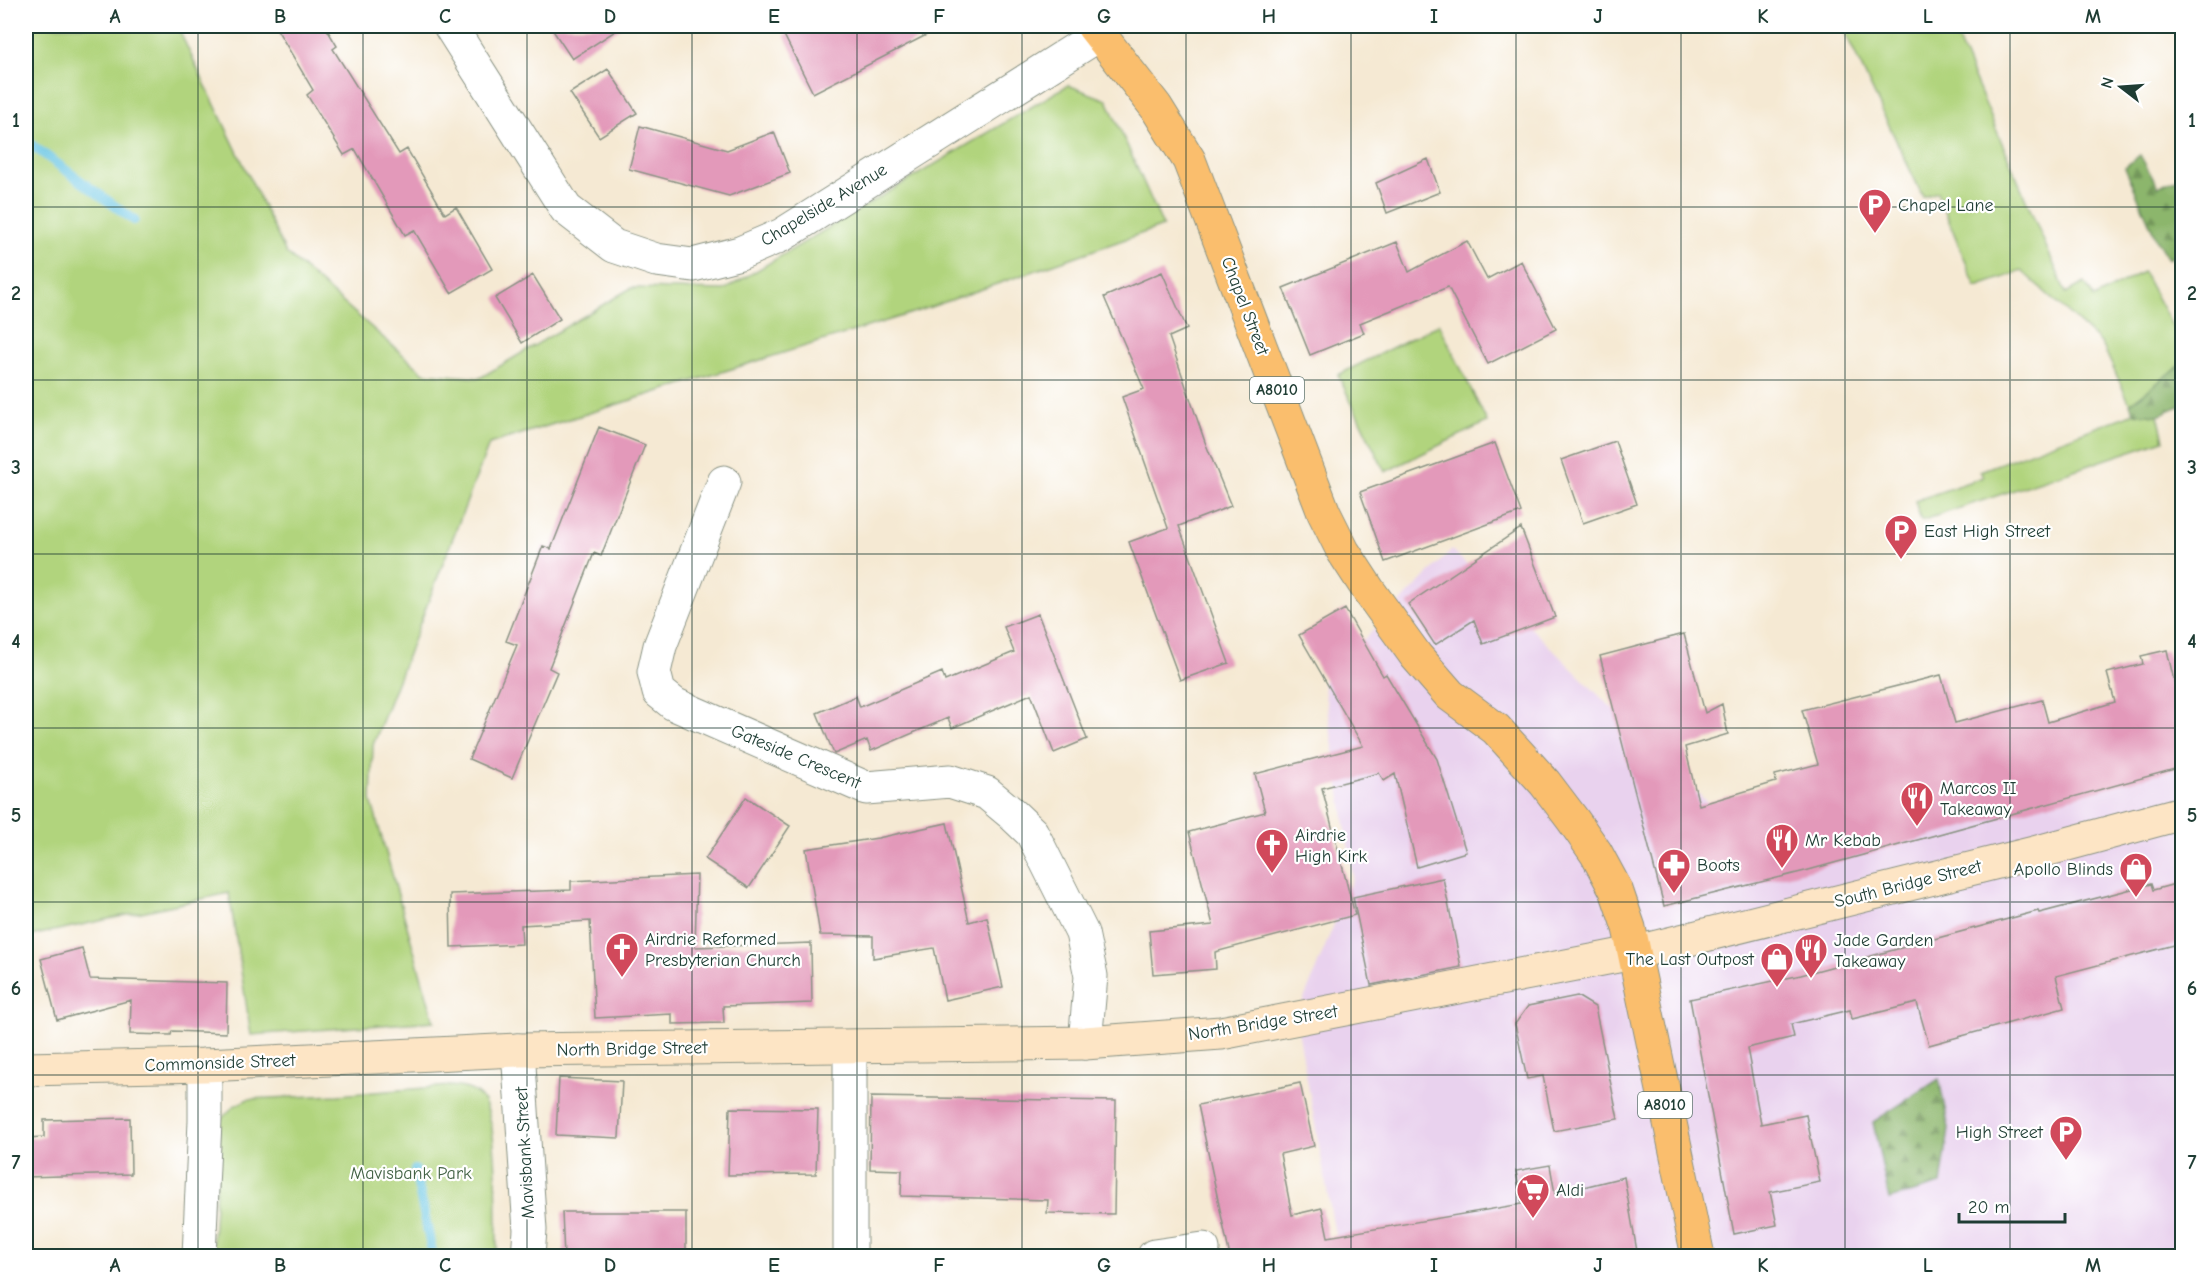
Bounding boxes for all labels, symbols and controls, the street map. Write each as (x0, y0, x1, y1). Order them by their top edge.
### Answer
text: A (109, 5, 121, 28)
text: B (274, 5, 286, 28)
text: C (439, 5, 451, 28)
text: D (604, 5, 616, 28)
text: E (768, 5, 780, 28)
text: F (933, 5, 945, 28)
text: G (1097, 5, 1111, 28)
text: H (1262, 5, 1276, 28)
text: I (1430, 5, 1438, 28)
text: J (1593, 5, 1603, 28)
text: K (1757, 5, 1769, 28)
text: L (1923, 5, 1933, 28)
text: M (2085, 5, 2101, 28)
north arrow (2091, 57, 2151, 117)
text: N (2097, 75, 2118, 91)
text: 1 (12, 109, 20, 132)
text: 1 (2188, 109, 2196, 132)
street label: Chapelside Avenue (757, 159, 891, 251)
parking icon: Chapel Lane (1857, 187, 1893, 234)
place label: Chapel Lane (1898, 195, 1993, 216)
street label: Chapel Street (1217, 254, 1274, 359)
text: 2 (11, 282, 21, 305)
text: 2 (2187, 282, 2197, 305)
road number: A8010 (1250, 377, 1304, 403)
text: 3 (11, 456, 21, 479)
text: 3 (2187, 456, 2197, 479)
parking icon: East High Street (1883, 513, 1919, 560)
place label: East High Street (1924, 521, 2051, 542)
text: 4 (11, 630, 21, 653)
text: 4 (2187, 630, 2197, 653)
street label: Gateside Crescent (728, 720, 865, 794)
place label: Marcos II Takeaway (1940, 778, 2017, 820)
restaurant icon: Marcos II Takeaway (1899, 780, 1935, 827)
text: 5 (11, 804, 21, 827)
text: 5 (2187, 804, 2197, 827)
restaurant icon: Mr Kebab (1764, 822, 1800, 869)
place label: Airdrie High Kirk (1295, 825, 1368, 867)
church icon: Airdrie High Kirk (1254, 827, 1290, 874)
place label: Mr Kebab (1805, 830, 1881, 851)
pharmacy icon: Boots (1656, 847, 1692, 894)
shop icon: Apollo Blinds (2118, 851, 2154, 898)
place label: Boots (1697, 855, 1740, 876)
street label: South Bridge Street (1832, 855, 1985, 912)
place label: Apollo Blinds (2014, 859, 2113, 880)
place label: Airdrie Reformed Presbyterian Church (645, 929, 801, 971)
place label: Jade Garden Takeaway (1834, 930, 1933, 972)
church icon: Airdrie Reformed Presbyterian Church (604, 931, 640, 978)
restaurant icon: Jade Garden Takeaway (1793, 932, 1829, 979)
shop icon: The Last Outpost (1759, 941, 1795, 988)
place label: The Last Outpost (1626, 949, 1755, 970)
text: 6 (11, 977, 21, 1000)
text: 6 (2187, 977, 2197, 1000)
street label: North Bridge Street (1187, 1001, 1340, 1045)
street label: North Bridge Street (556, 1037, 708, 1061)
street label: Commonside Street (144, 1050, 297, 1076)
street label: Mavisbank Street (511, 1086, 539, 1220)
road number: A8010 (1638, 1092, 1692, 1118)
parking icon: High Street (2048, 1114, 2084, 1161)
place label: High Street (1956, 1122, 2044, 1143)
text: 7 (12, 1151, 21, 1174)
text: 7 (2188, 1151, 2197, 1174)
park label: Mavisbank Park (350, 1163, 472, 1184)
supermarket icon: Aldi (1515, 1172, 1551, 1219)
place label: Aldi (1556, 1180, 1584, 1201)
scale bar (1959, 1186, 2066, 1224)
text: 20 m (1968, 1197, 2009, 1218)
text: A (109, 1254, 121, 1277)
text: B (274, 1254, 286, 1277)
text: C (439, 1254, 451, 1277)
text: D (604, 1254, 616, 1277)
text: E (768, 1254, 780, 1277)
text: F (933, 1254, 945, 1277)
text: G (1097, 1254, 1111, 1277)
text: H (1262, 1254, 1276, 1277)
text: I (1430, 1254, 1438, 1277)
text: J (1593, 1254, 1603, 1277)
text: K (1757, 1254, 1769, 1277)
text: L (1923, 1254, 1933, 1277)
text: M (2085, 1254, 2101, 1277)

